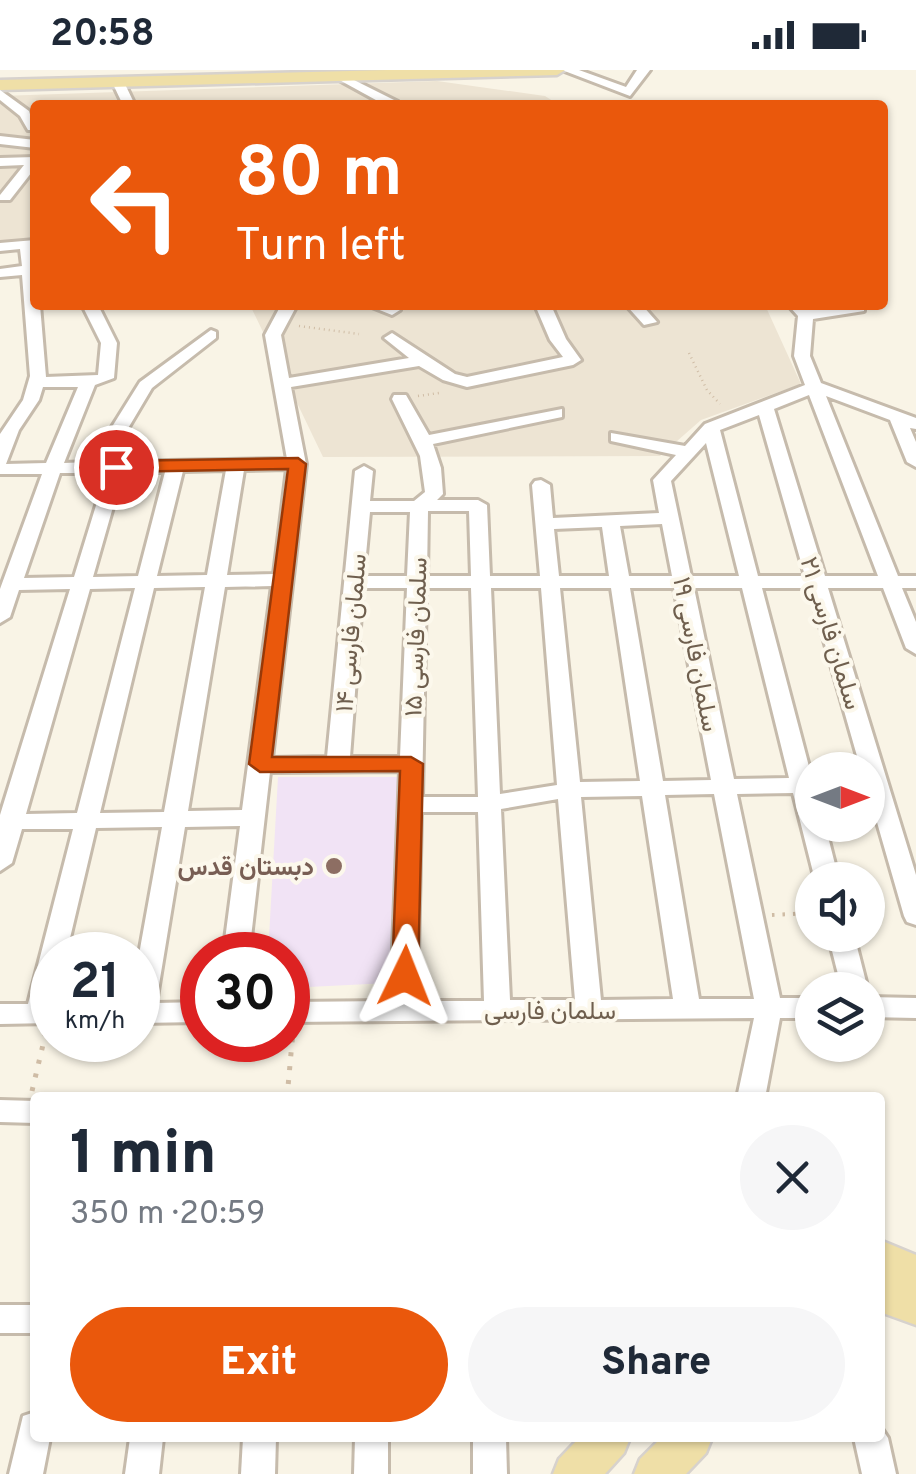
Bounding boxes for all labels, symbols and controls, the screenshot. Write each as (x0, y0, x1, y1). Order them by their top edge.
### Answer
text: 20:58 (50, 11, 155, 60)
text: 80 m (235, 132, 403, 221)
icon: left (70, 140, 200, 270)
text: Turn left (235, 219, 406, 276)
pin (74, 425, 159, 510)
icon: arrive (89, 440, 144, 495)
street label: سلمان فارسی ۱۴ (330, 553, 376, 714)
street label: سلمان فارسی ۲۱ (791, 554, 868, 714)
street label: سلمان فارسی ۱۵ (399, 557, 437, 717)
street label: سلمان فارسی ۱۹ (663, 574, 725, 735)
north arrow (795, 752, 885, 842)
map controls (795, 752, 885, 1062)
place label: دبستان قدس (177, 853, 314, 885)
marker: دبستان قدس (323, 855, 345, 877)
button: sound (795, 862, 885, 952)
position arrow (353, 924, 457, 1028)
speed limit sign: 30 (180, 932, 310, 1062)
text: 21 (70, 953, 120, 1016)
button: layers (795, 972, 885, 1062)
street label: سلمان فارسی (484, 997, 616, 1029)
text: km/h (65, 1006, 125, 1038)
text: 1 min (70, 1119, 217, 1195)
button: close (740, 1125, 845, 1230)
text: 350 m · 20:59 (70, 1195, 265, 1235)
button: Exit (70, 1307, 448, 1422)
button: Share (468, 1307, 845, 1422)

